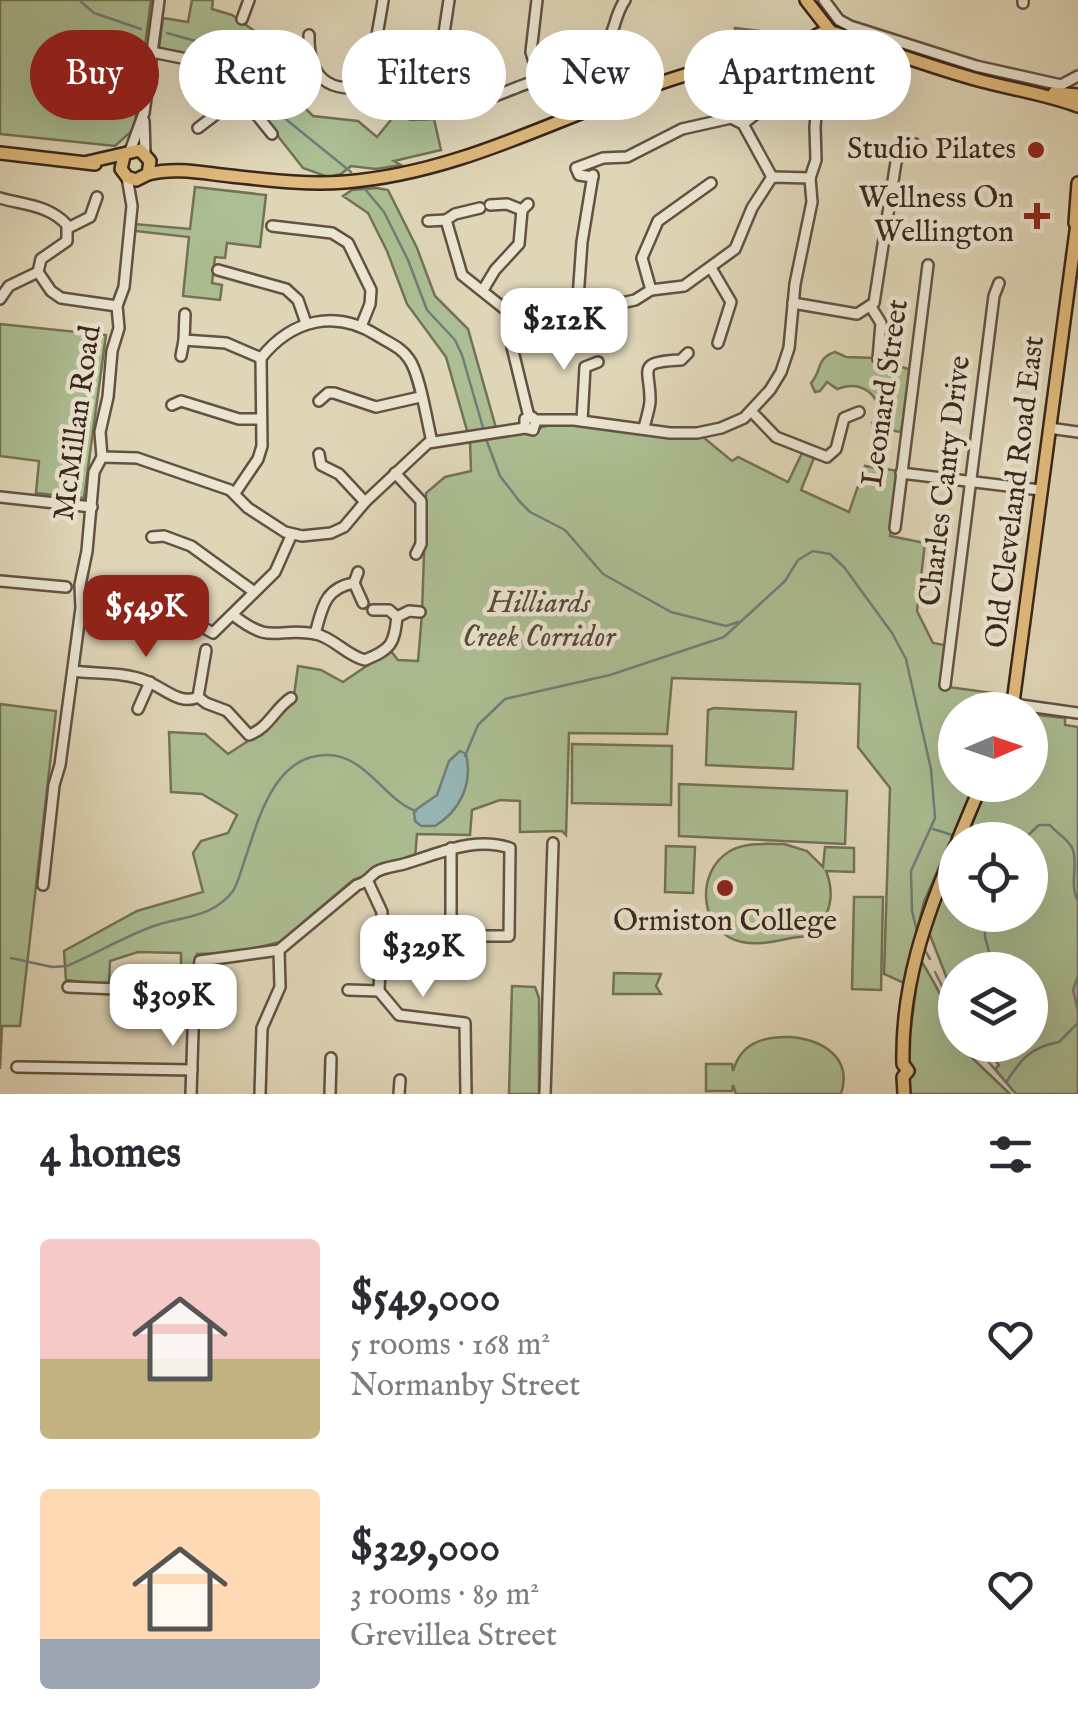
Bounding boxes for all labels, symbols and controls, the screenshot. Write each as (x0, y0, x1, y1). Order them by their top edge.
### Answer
chip: Buy (30, 30, 159, 120)
chip: Rent (179, 30, 322, 120)
chip: Filters (342, 30, 506, 120)
chip: New (526, 30, 664, 120)
chip: Apartment (684, 30, 911, 120)
place label: Studio Pilates (847, 131, 1016, 169)
marker: Studio Pilates (1025, 139, 1047, 161)
place label: Wellness On Wellington (858, 180, 1014, 252)
marker: Wellness On Wellington (1024, 203, 1050, 229)
pin: $212K (494, 288, 634, 373)
street label: Leonard Street (854, 297, 918, 489)
text: $212K (523, 300, 605, 341)
street label: McMillan Road (45, 322, 111, 523)
street label: Old Cleveland Road East (978, 334, 1054, 650)
street label: Charles Canty Drive (912, 354, 980, 608)
pin: $549K (76, 575, 216, 660)
park label: Hilliards Creek Corridor (463, 585, 617, 657)
text: $549K (105, 587, 187, 628)
north arrow (938, 692, 1048, 802)
map controls (938, 692, 1048, 1062)
button: locate (938, 822, 1048, 932)
marker: Ormiston College (714, 877, 736, 899)
place label: Ormiston College (613, 903, 837, 941)
pin: $329K (353, 915, 493, 1000)
text: $329K (382, 927, 464, 968)
button: layers (938, 952, 1048, 1062)
pin: $309K (103, 964, 243, 1049)
text: $309K (132, 976, 214, 1017)
icon: filters (983, 1127, 1038, 1182)
text: 4 homes (40, 1128, 181, 1181)
text: $549,000 (350, 1272, 500, 1325)
icon: home (120, 1279, 240, 1399)
icon: heart (983, 1312, 1038, 1367)
text: 5 rooms · 168 m² (350, 1325, 550, 1366)
text: Normanby Street (350, 1366, 580, 1407)
text: $329,000 (350, 1522, 500, 1575)
icon: home (120, 1529, 240, 1649)
icon: heart (983, 1562, 1038, 1617)
text: 3 rooms · 89 m² (350, 1575, 539, 1616)
text: Grevillea Street (350, 1616, 557, 1657)

